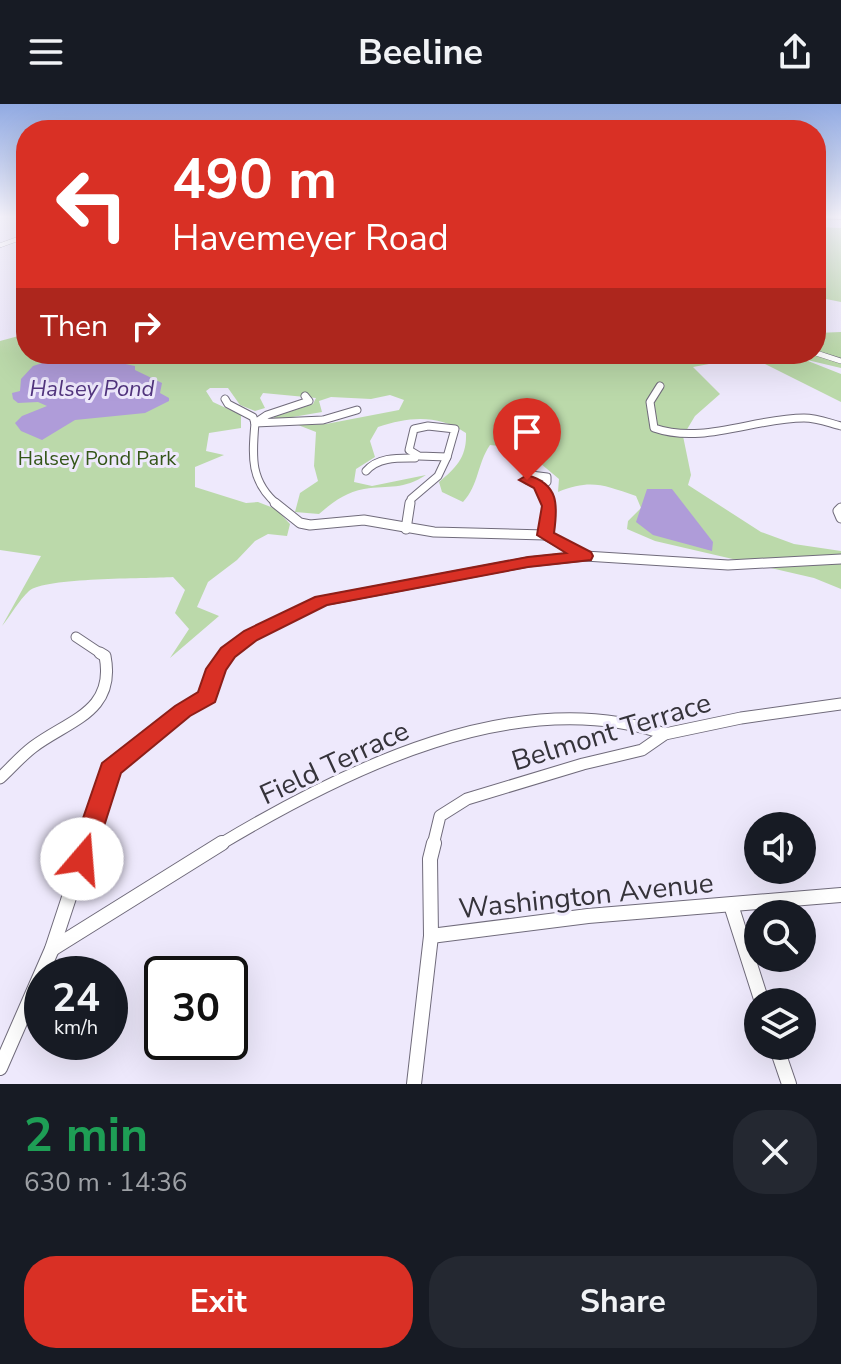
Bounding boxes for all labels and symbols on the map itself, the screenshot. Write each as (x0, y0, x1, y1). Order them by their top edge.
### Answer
water label: Halsey Pond (30, 374, 155, 404)
pin (493, 398, 561, 480)
park label: Halsey Pond Park (18, 445, 177, 472)
street label: Belmont Terrace (507, 684, 716, 780)
street label: Field Terrace (254, 712, 415, 814)
position arrow (40, 817, 124, 901)
street label: Washington Avenue (457, 864, 715, 928)
speed limit sign: 30 (144, 956, 248, 1060)

